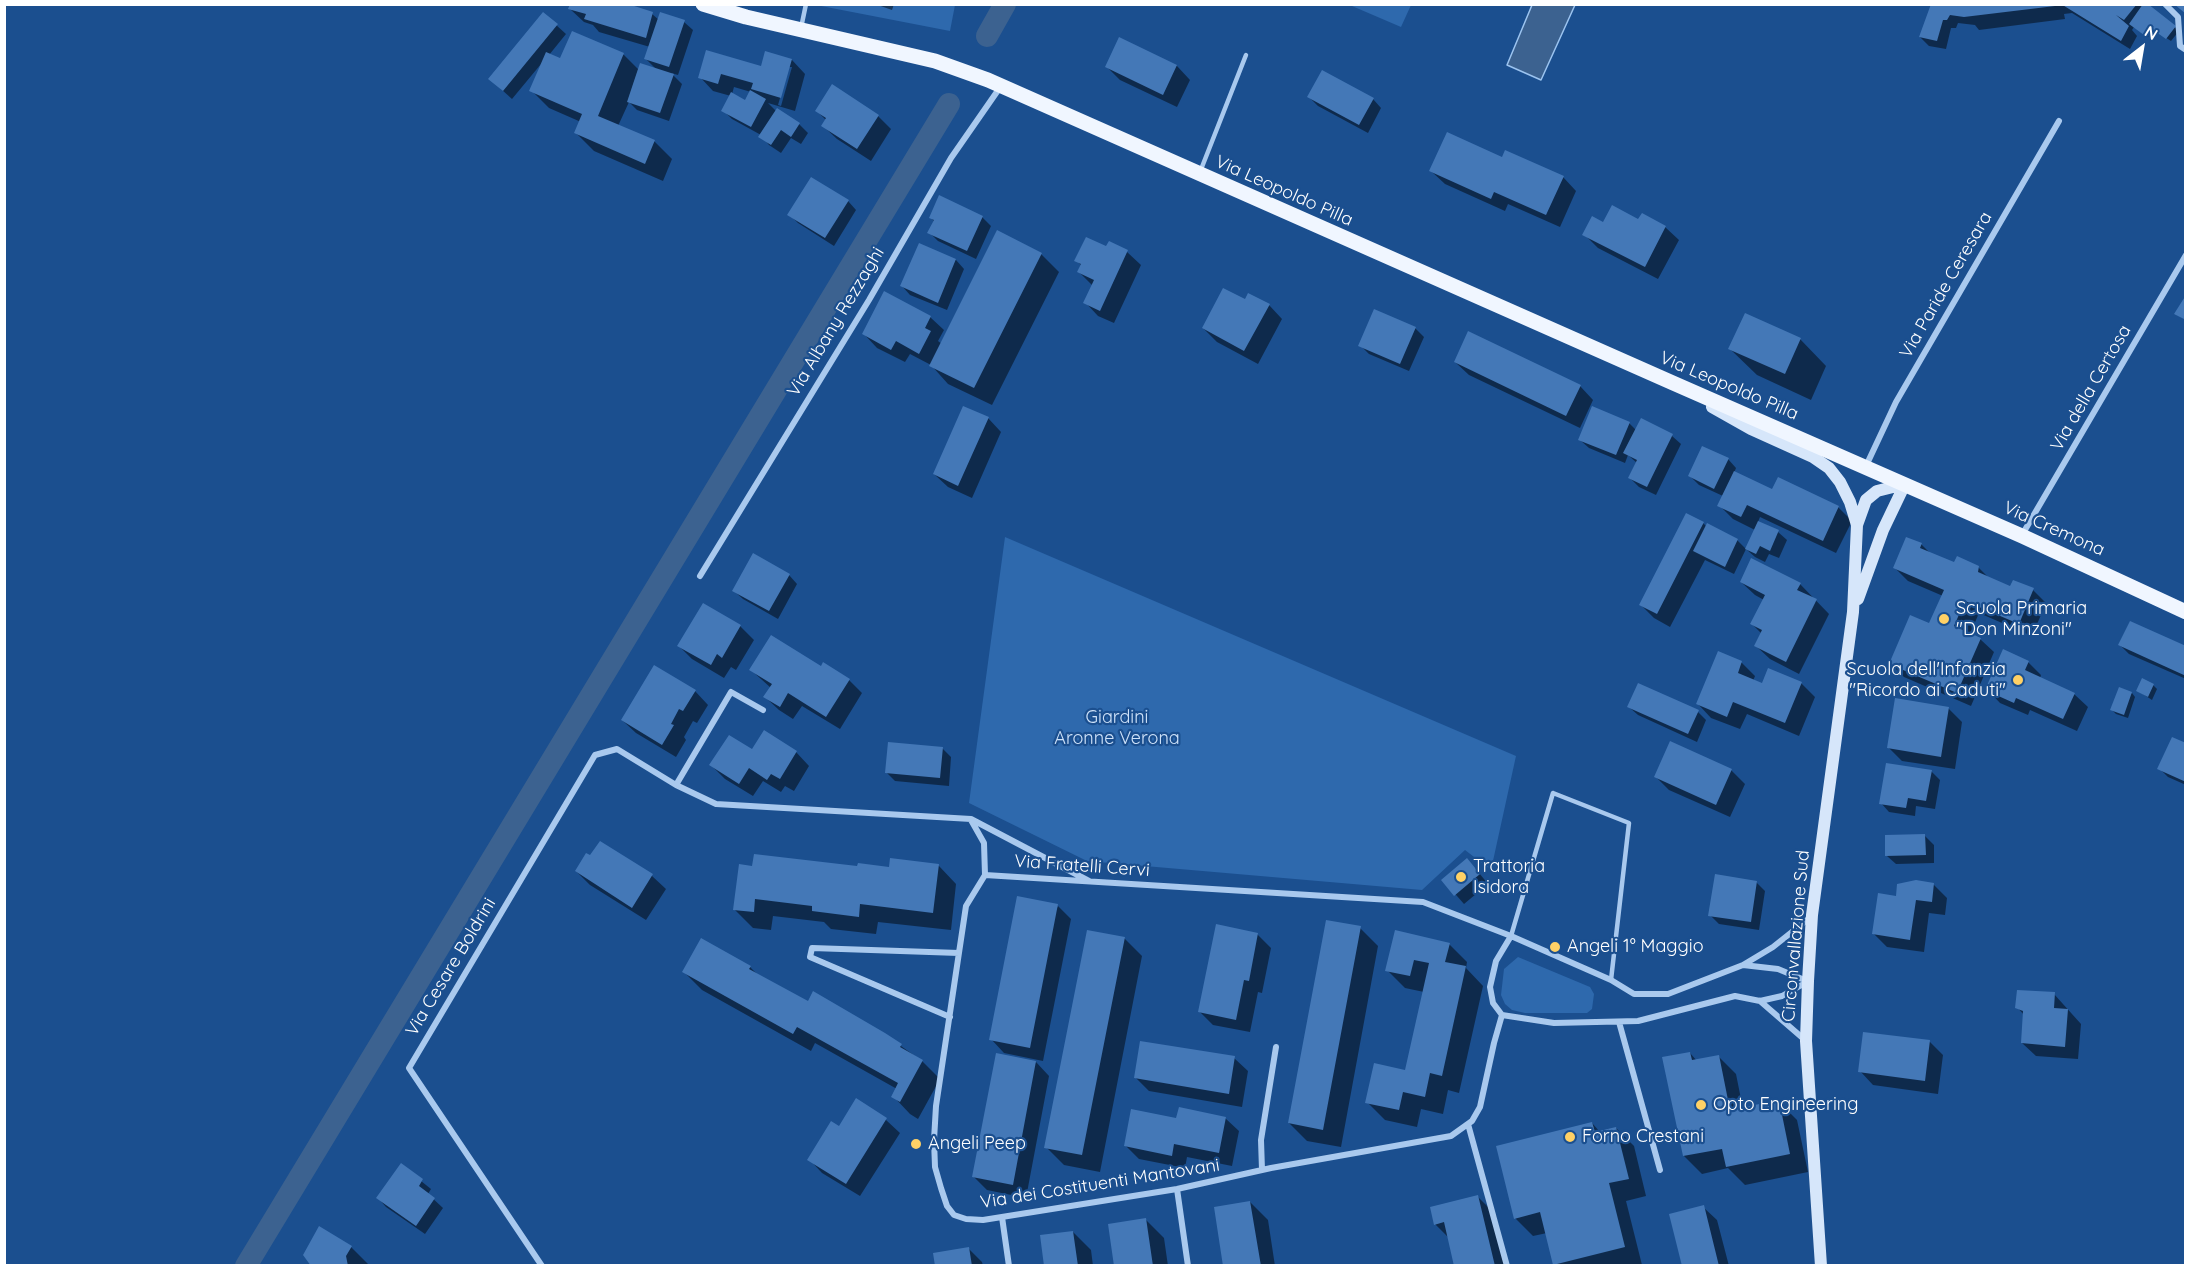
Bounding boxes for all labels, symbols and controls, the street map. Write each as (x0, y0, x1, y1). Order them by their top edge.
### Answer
north arrow (2112, 18, 2172, 78)
text: N (2141, 21, 2161, 44)
street label: Via Leopoldo Pilla (1212, 151, 1356, 231)
street label: Via Paride Ceresara (1895, 208, 1997, 362)
street label: Via Albany Rezzaghi (783, 243, 889, 401)
street label: Via della Certosa (2046, 321, 2136, 455)
street label: Via Leopoldo Pilla (1656, 347, 1802, 425)
street label: Via Cremona (2000, 497, 2108, 561)
place label: Scuola Primaria "Don Minzoni" (1956, 598, 2087, 640)
marker: Scuola Primaria "Don Minzoni" (1937, 612, 1951, 626)
place label: Scuola dell'Infanzia "Ricordo ai Caduti" (1847, 659, 2006, 702)
marker: Scuola dell'Infanzia "Ricordo ai Caduti" (2011, 673, 2025, 687)
park label: Giardini Aronne Verona (1054, 707, 1180, 750)
street label: Circonvallazione Sud (1778, 849, 1814, 1023)
street label: Via Fratelli Cervi (1014, 850, 1150, 882)
place label: Trattoria Isidora (1473, 856, 1545, 898)
marker: Trattoria Isidora (1454, 870, 1468, 884)
street label: Via Cesare Boldrini (401, 894, 501, 1040)
place label: Angeli 1° Maggio (1567, 936, 1704, 958)
marker: Angeli 1° Maggio (1548, 940, 1562, 954)
place label: Opto Engineering (1713, 1094, 1858, 1116)
marker: Opto Engineering (1694, 1098, 1708, 1112)
place label: Forno Crestani (1582, 1126, 1704, 1148)
marker: Forno Crestani (1563, 1130, 1577, 1144)
place label: Angeli Peep (928, 1133, 1026, 1155)
marker: Angeli Peep (909, 1137, 923, 1151)
street label: Via dei Costituenti Mantovani (979, 1154, 1221, 1214)

